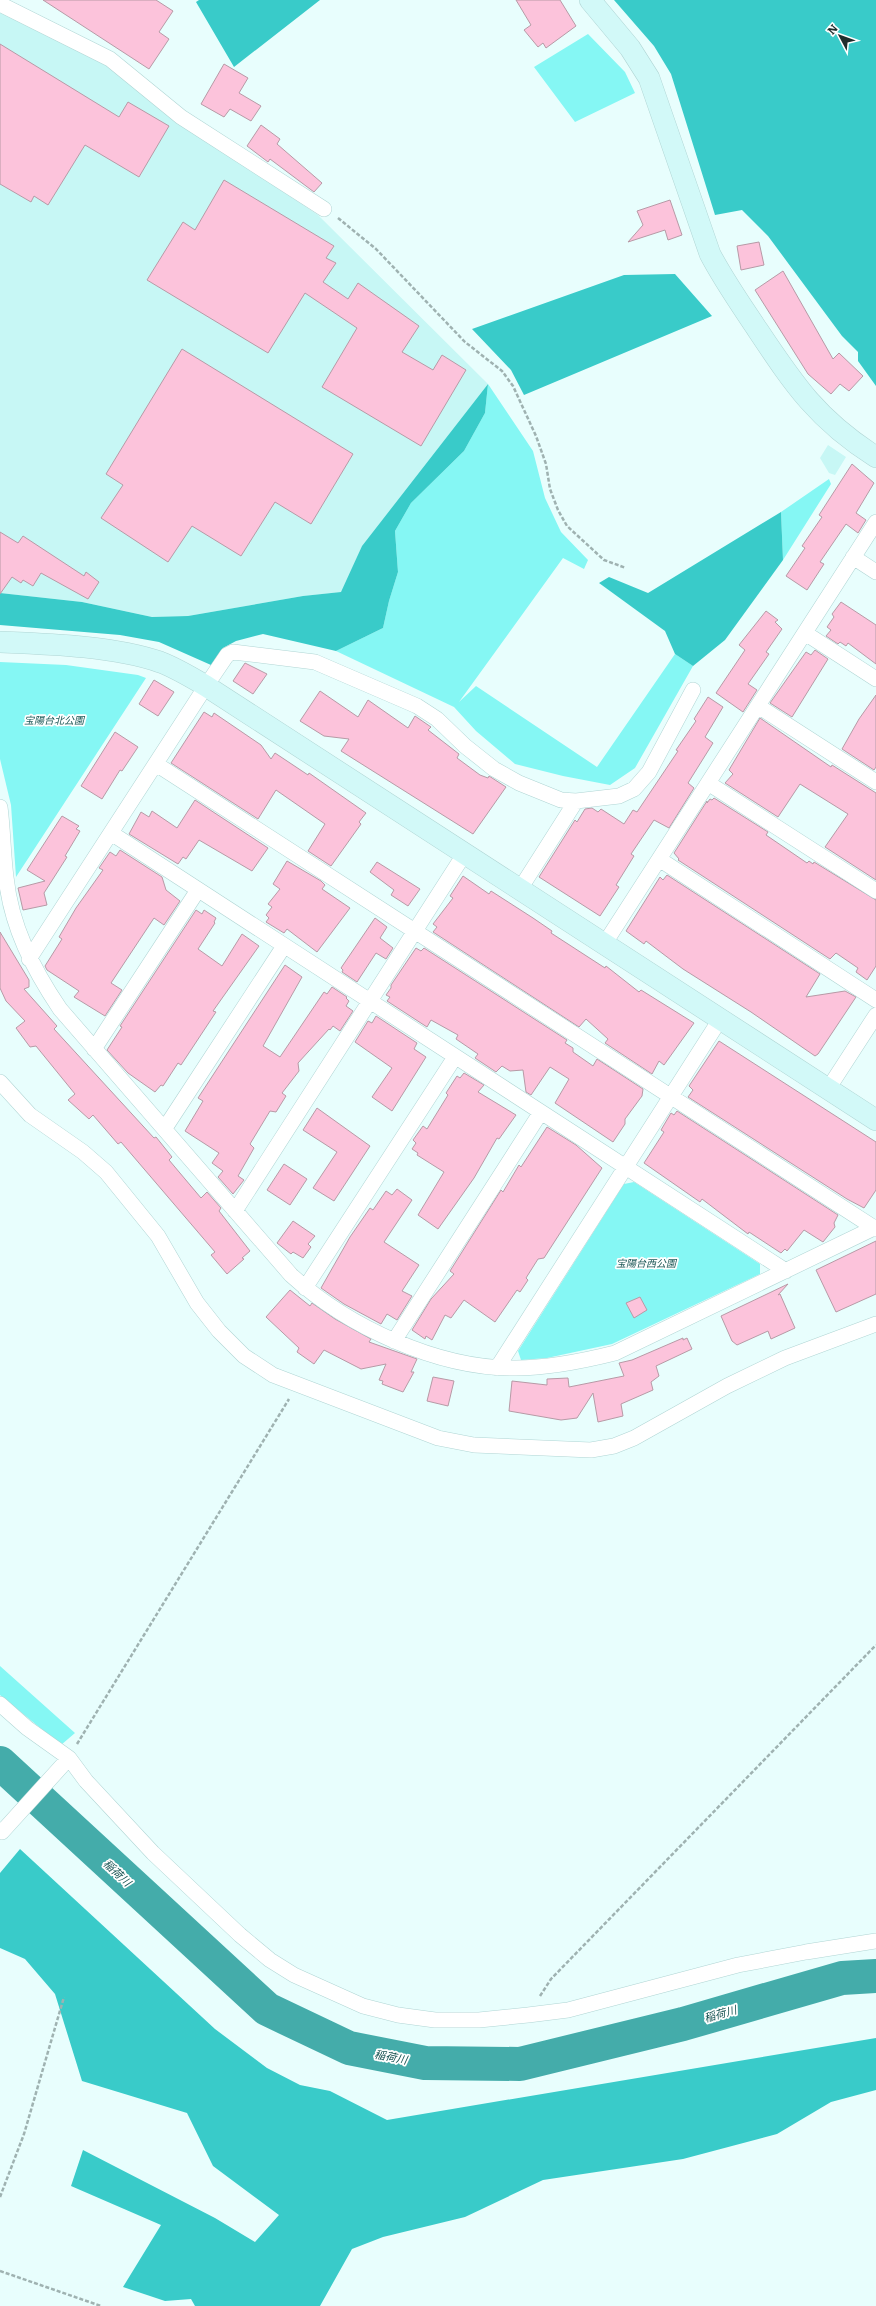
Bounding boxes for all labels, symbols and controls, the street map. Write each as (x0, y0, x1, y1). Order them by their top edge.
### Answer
north arrow (820, 16, 860, 56)
text: N (823, 20, 841, 38)
park label: 宝陽台北公園 (24, 712, 86, 727)
park label: 宝陽台西公園 (616, 1255, 678, 1270)
water label: 稲荷川 (100, 1855, 136, 1890)
water label: 稲荷川 (702, 2000, 739, 2025)
water label: 稲荷川 (373, 2045, 410, 2067)

